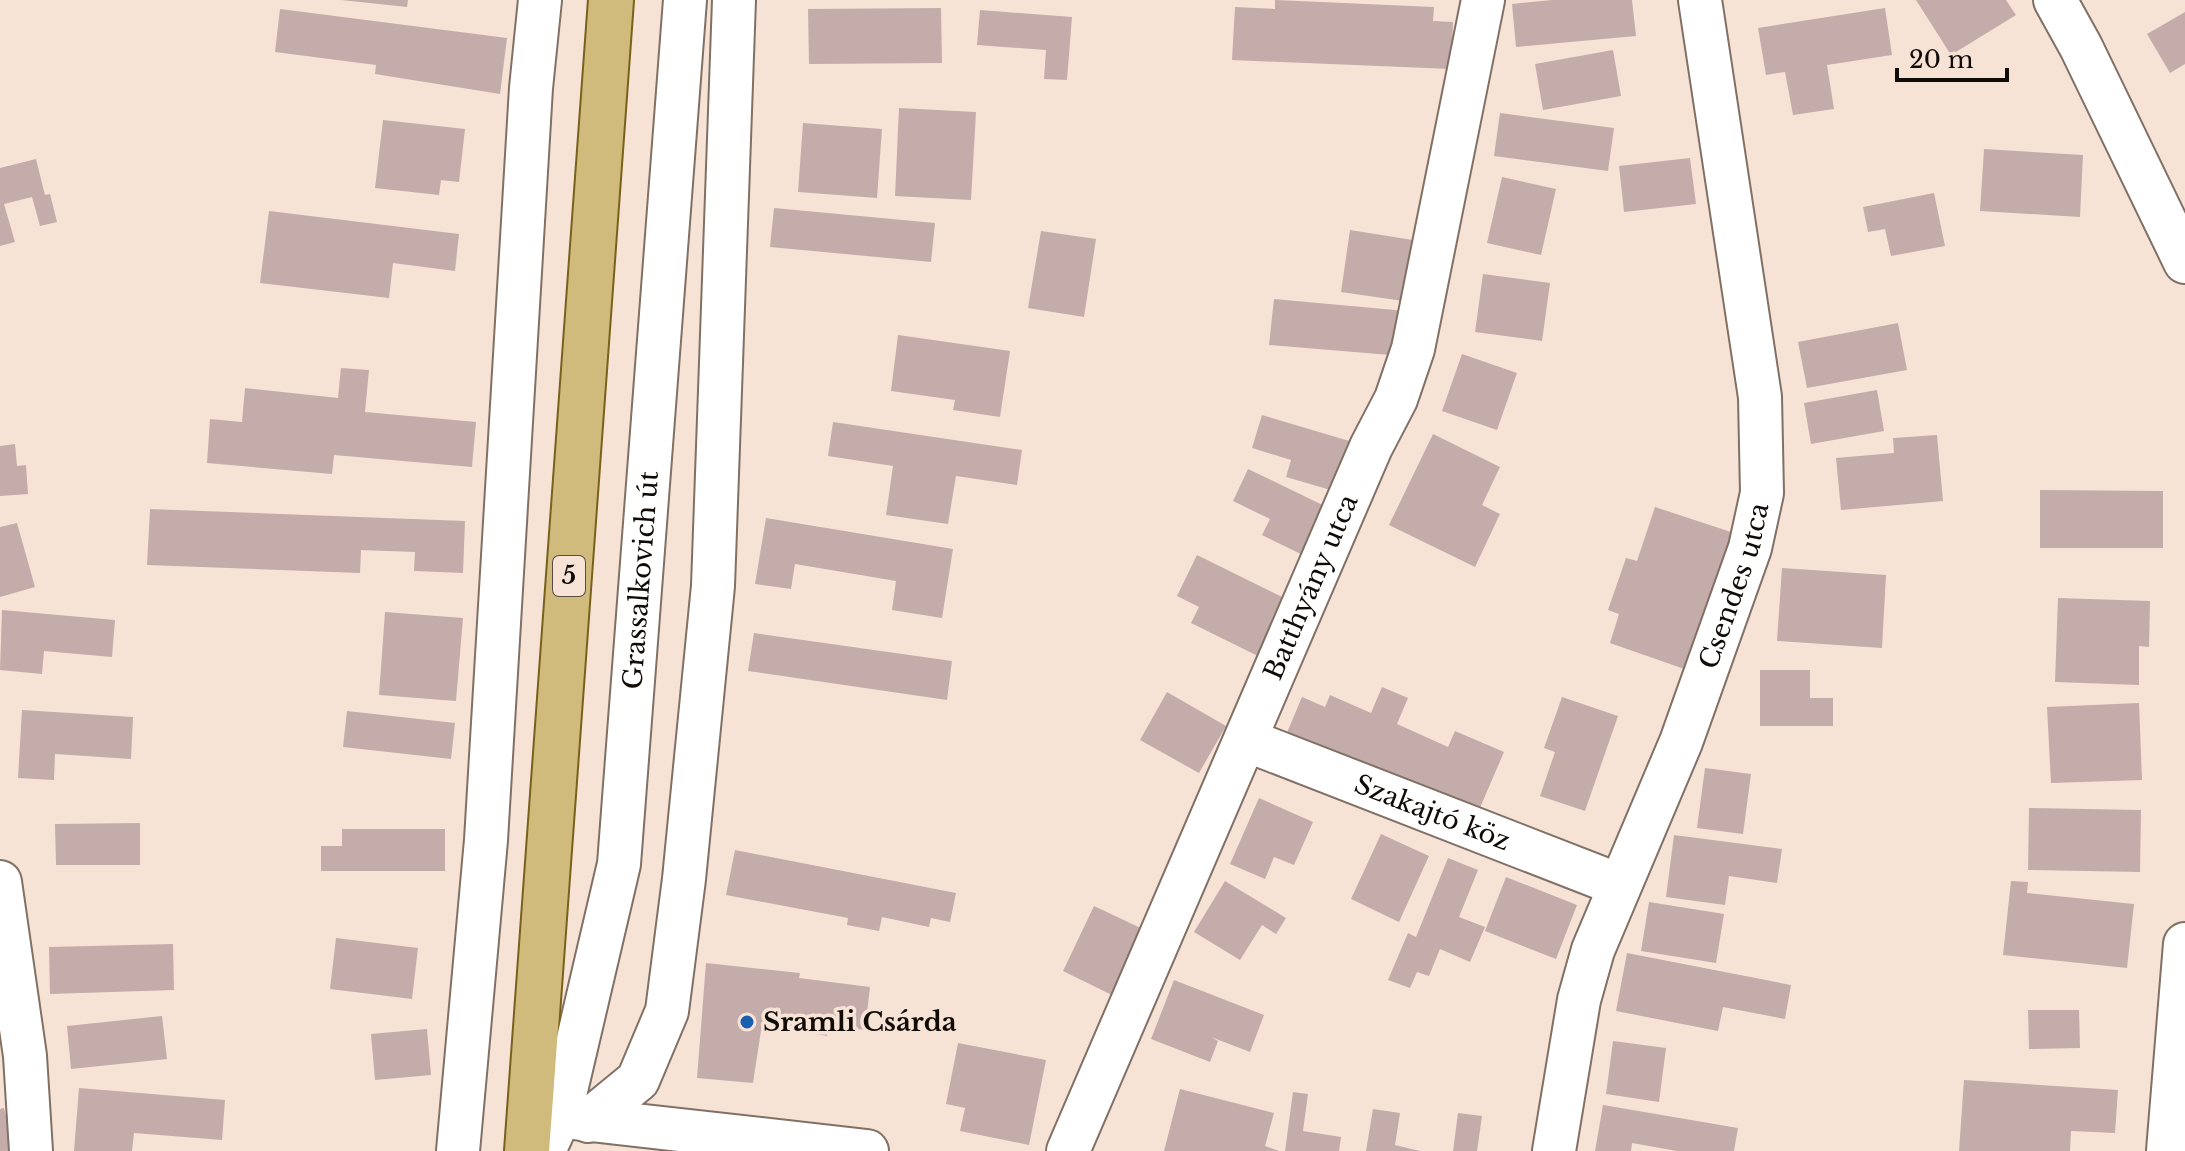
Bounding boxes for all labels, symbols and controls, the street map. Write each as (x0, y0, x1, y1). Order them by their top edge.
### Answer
scale bar (1897, 32, 2007, 82)
text: 20 m (1909, 45, 1974, 74)
street label: Grassalkovich út (616, 470, 665, 690)
street label: Batthyány utca (1257, 489, 1365, 684)
street label: Csendes utca (1692, 499, 1775, 673)
road number: 5 (553, 556, 585, 596)
street label: Szakajtó köz (1350, 768, 1515, 857)
place label: Sramli Csárda (763, 1006, 957, 1038)
marker: Sramli Csárda (738, 1013, 756, 1031)

